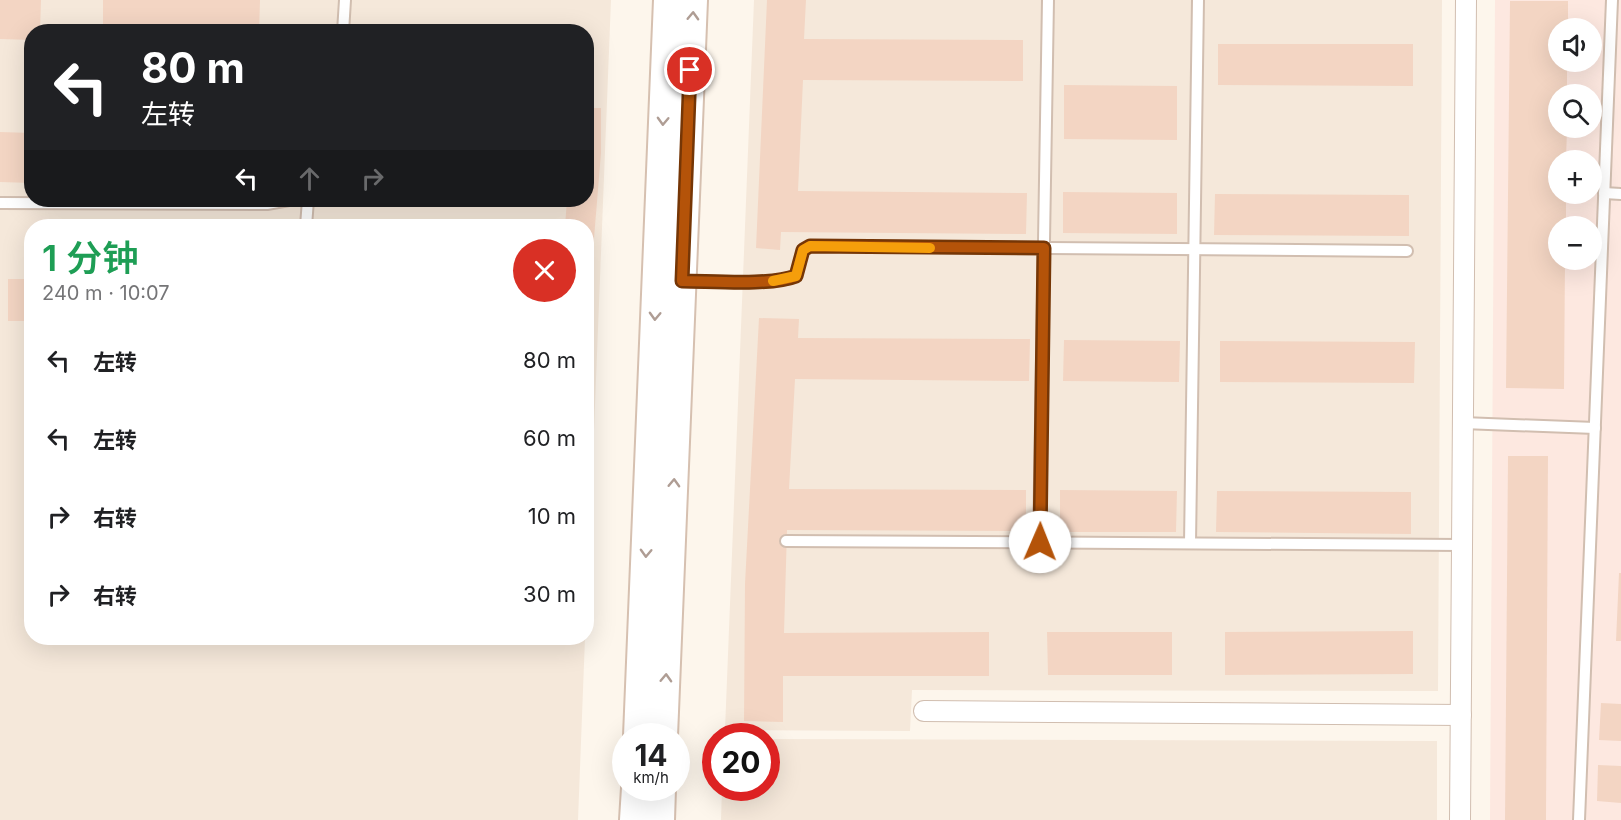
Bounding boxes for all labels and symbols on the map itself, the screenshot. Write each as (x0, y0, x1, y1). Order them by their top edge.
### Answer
one-way arrow (686, 11, 699, 20)
pin (664, 44, 715, 95)
one-way arrow (656, 117, 669, 126)
one-way arrow (649, 312, 661, 321)
one-way arrow (668, 479, 680, 488)
position arrow (1008, 510, 1072, 574)
one-way arrow (639, 549, 652, 558)
one-way arrow (659, 674, 672, 683)
speed limit sign: 20 (702, 723, 780, 801)

